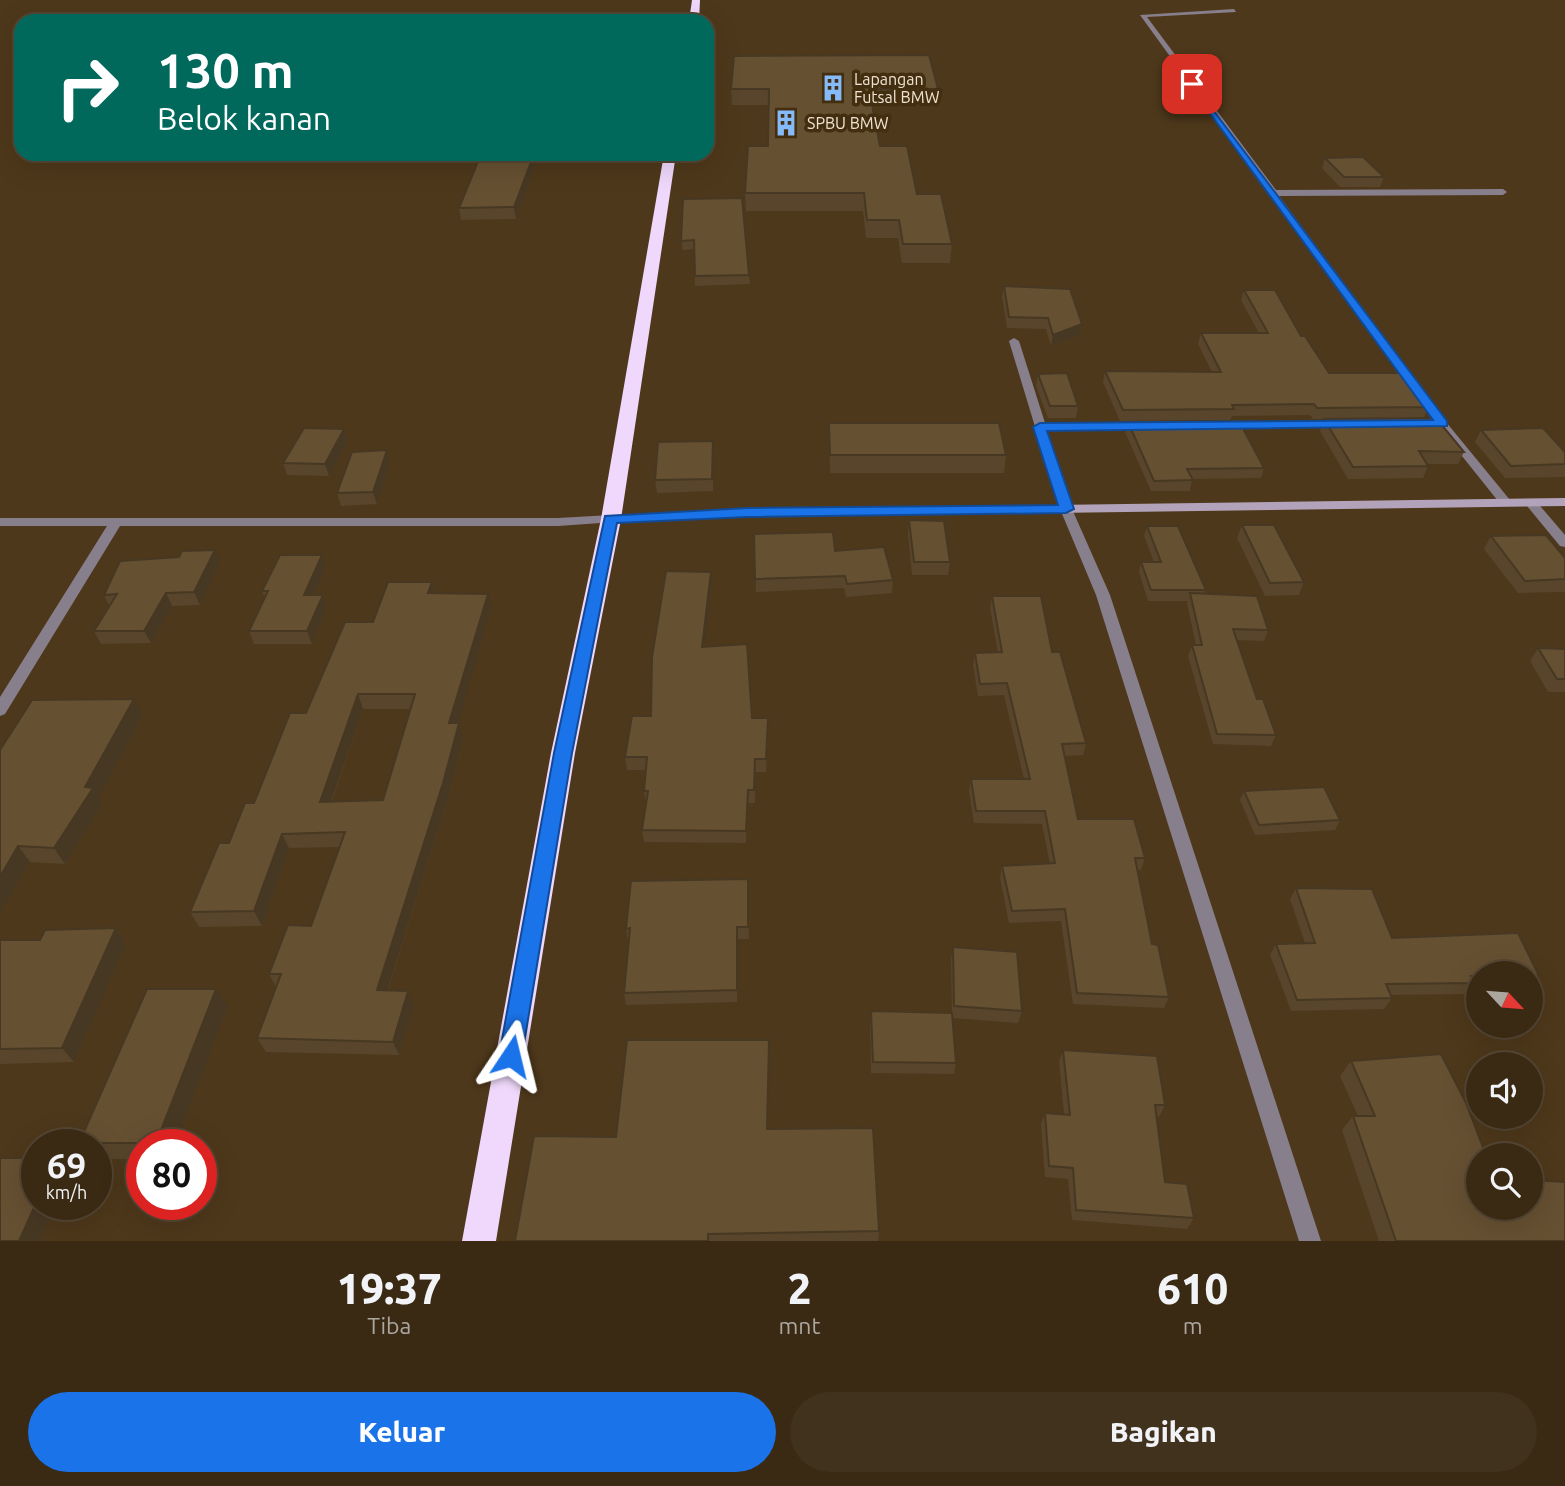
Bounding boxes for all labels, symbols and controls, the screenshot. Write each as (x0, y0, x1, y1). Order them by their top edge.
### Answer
icon: right (42, 42, 133, 133)
text: 130 m (157, 42, 294, 97)
pin (1162, 54, 1222, 114)
icon: arrive (1173, 65, 1211, 103)
place label: Lapangan Futsal BMW (854, 70, 940, 106)
building icon: Lapangan Futsal BMW (818, 73, 848, 103)
text: Belok kanan (157, 100, 331, 136)
building icon: SPBU BMW (771, 108, 801, 138)
place label: SPBU BMW (807, 114, 889, 132)
north arrow (1466, 961, 1544, 1038)
map controls (1466, 961, 1543, 1220)
position arrow (474, 1019, 548, 1093)
button: sound (1466, 1052, 1543, 1129)
speed limit sign: 80 (126, 1129, 217, 1220)
button: search (1466, 1143, 1543, 1220)
text: 69 (47, 1145, 86, 1185)
text: km/h (46, 1182, 87, 1202)
text: 19:37 (337, 1265, 442, 1312)
text: 2 (788, 1265, 811, 1312)
text: 610 (1157, 1265, 1228, 1312)
text: Tiba (367, 1313, 411, 1338)
text: mnt (778, 1313, 821, 1338)
text: m (1183, 1313, 1203, 1338)
button: Keluar (28, 1392, 776, 1472)
button: Bagikan (790, 1392, 1537, 1472)

